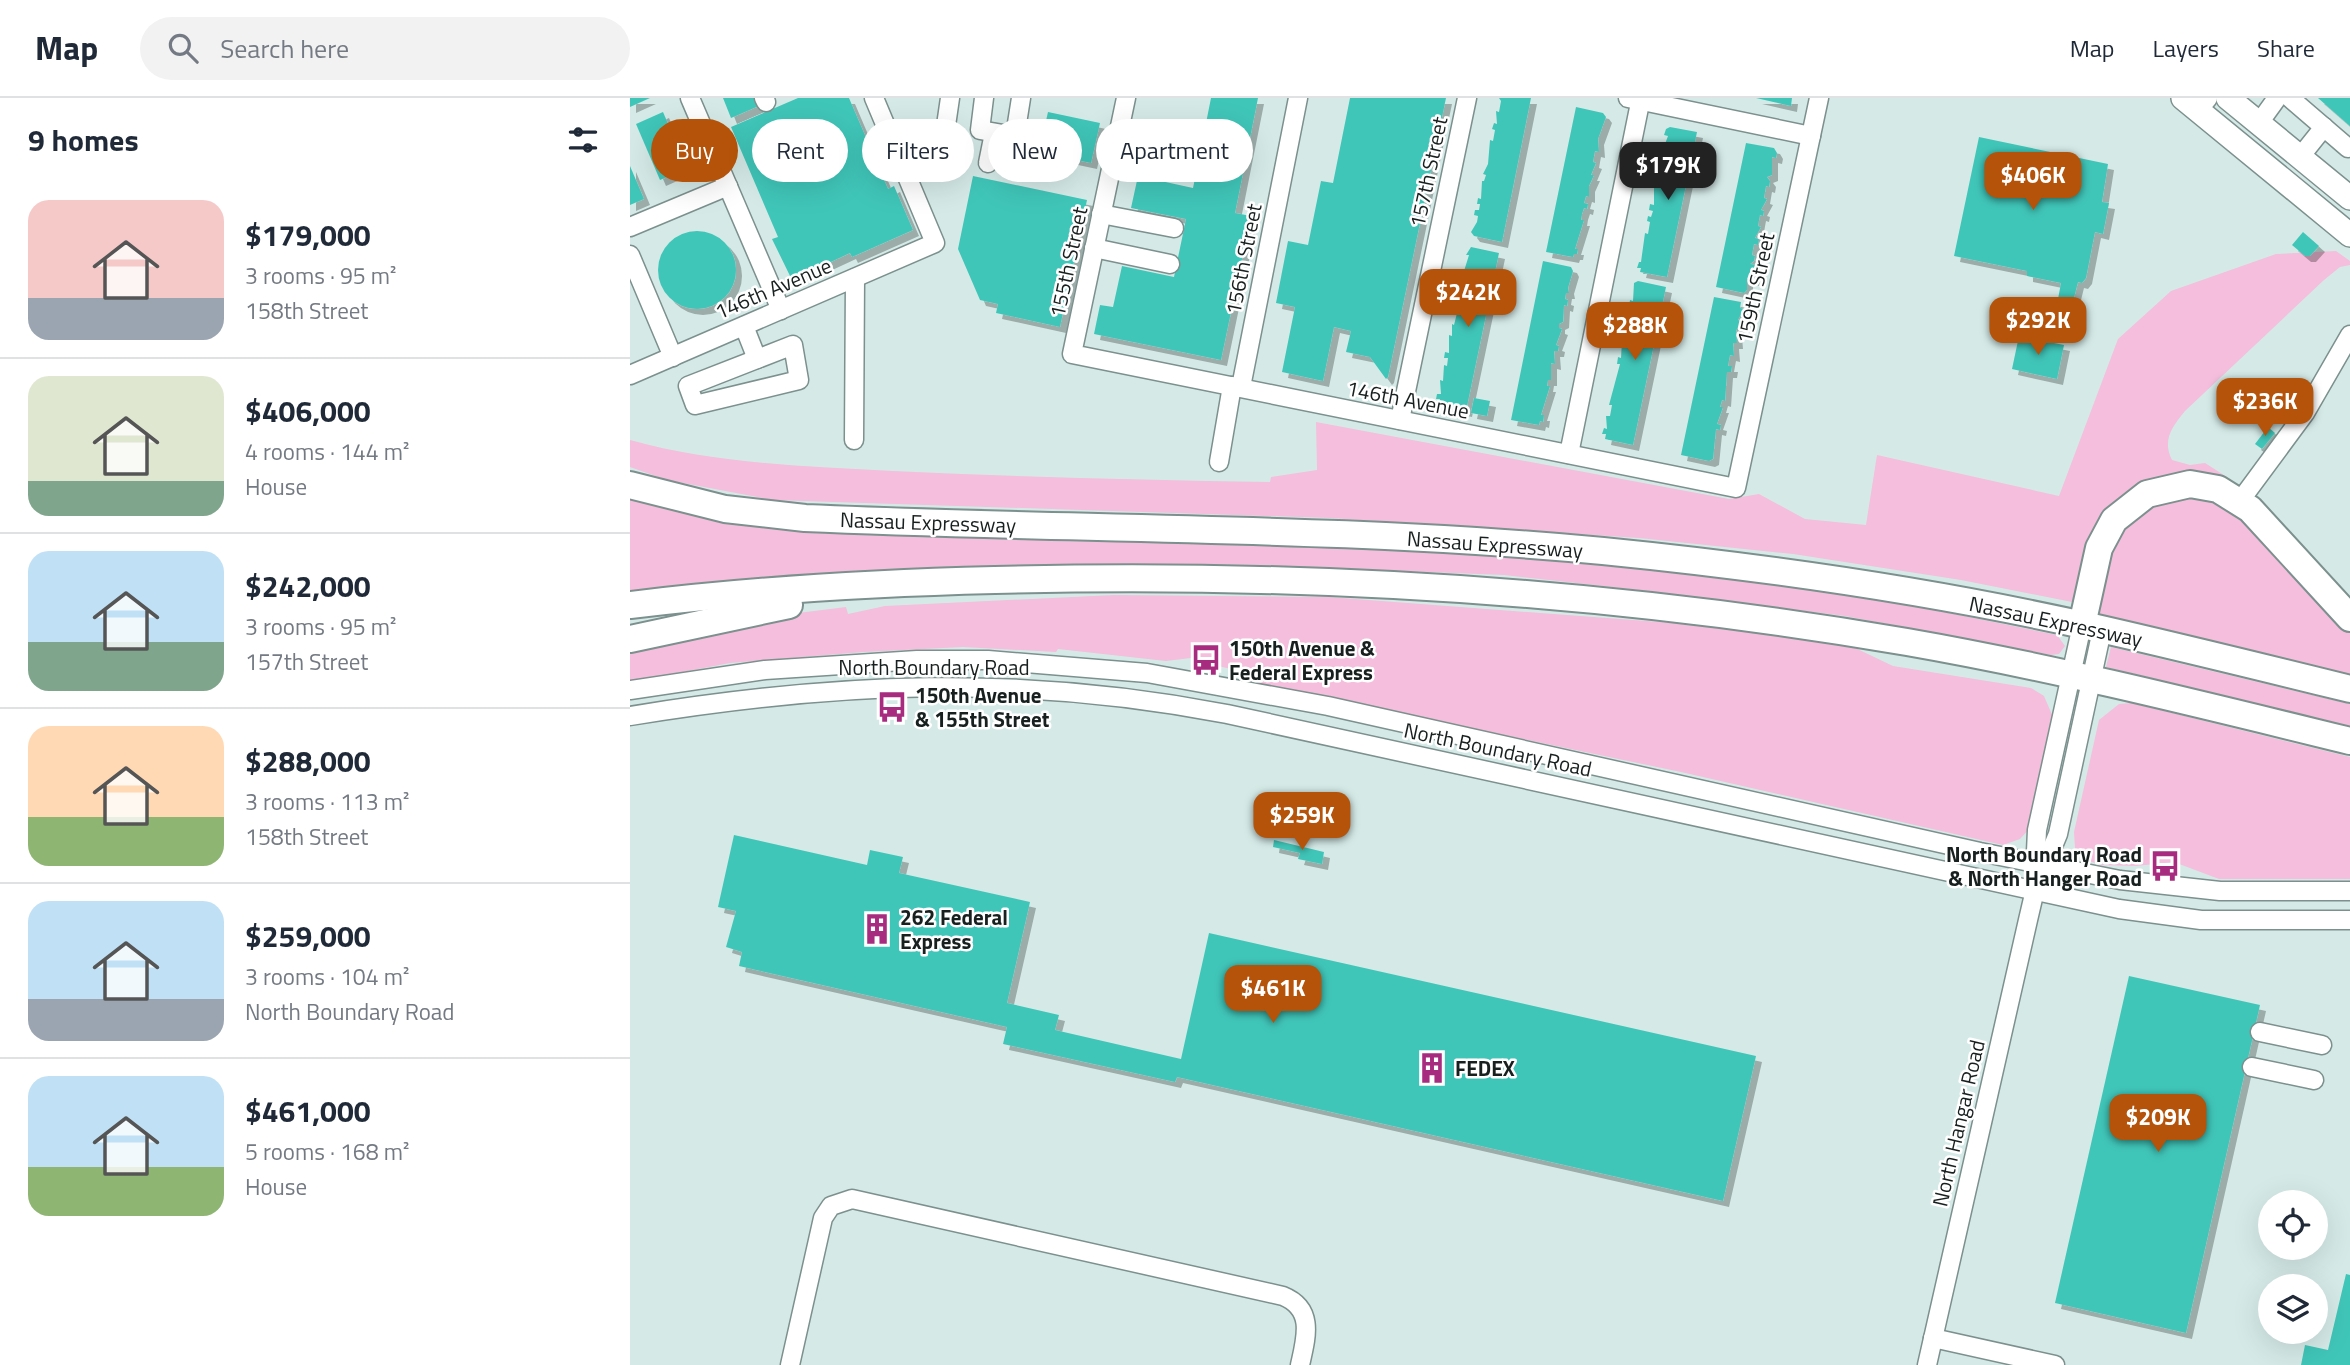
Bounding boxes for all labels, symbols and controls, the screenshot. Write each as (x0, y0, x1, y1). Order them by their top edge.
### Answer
search box (140, 17, 630, 80)
text: Map (35, 23, 98, 73)
icon: search (164, 29, 202, 67)
text: Search here (220, 29, 349, 68)
text: Map (2070, 30, 2115, 66)
text: Layers (2153, 30, 2219, 66)
text: Share (2257, 30, 2315, 66)
street label: 157th Street (1401, 113, 1455, 230)
text: 9 homes (28, 117, 139, 163)
chip: Buy (651, 119, 738, 182)
chip: Rent (752, 119, 848, 182)
chip: Filters (862, 119, 974, 182)
chip: New (988, 119, 1082, 182)
chip: Apartment (1096, 119, 1253, 182)
icon: filters (564, 121, 602, 159)
pin: $179K (1619, 142, 1717, 202)
text: $179K (1635, 147, 1701, 182)
pin: $406K (1984, 152, 2082, 212)
text: $406K (2000, 157, 2066, 192)
street label: 156th Street (1217, 200, 1270, 317)
street label: 155th Street (1041, 203, 1095, 320)
text: $179,000 (245, 212, 371, 258)
icon: home (84, 228, 168, 312)
street label: 159th Street (1728, 229, 1782, 346)
street label: 146th Avenue (710, 249, 836, 327)
text: 3 rooms · 95 m² (245, 258, 396, 293)
pin: $242K (1419, 270, 1517, 329)
text: $242K (1435, 274, 1501, 309)
text: 158th Street (245, 293, 368, 328)
pin: $292K (1989, 298, 2087, 357)
pin: $288K (1586, 302, 1684, 362)
text: $292K (2005, 302, 2071, 337)
text: $288K (1602, 307, 1668, 342)
street label: 146th Avenue (1344, 371, 1472, 427)
pin: $236K (2216, 378, 2314, 438)
text: $236K (2232, 383, 2298, 418)
text: $406,000 (245, 388, 371, 434)
icon: home (84, 404, 168, 488)
text: 4 rooms · 144 m² (245, 434, 409, 469)
text: House (245, 469, 307, 504)
street label: Nassau Expressway (839, 503, 1017, 541)
street label: Nassau Expressway (1406, 522, 1584, 566)
text: $242,000 (245, 563, 371, 609)
icon: home (84, 579, 168, 663)
street label: Nassau Expressway (1966, 587, 2146, 655)
text: 3 rooms · 95 m² (245, 609, 396, 644)
place label: 150th Avenue & Federal Express (1229, 632, 1375, 688)
bus stop icon: 150th Avenue & Federal Express (1189, 643, 1223, 677)
text: 157th Street (245, 644, 368, 679)
street label: North Boundary Road (838, 651, 1030, 683)
place label: 150th Avenue & 155th Street (915, 679, 1050, 735)
bus stop icon: 150th Avenue & 155th Street (875, 690, 909, 724)
street label: North Boundary Road (1401, 713, 1595, 785)
text: $288,000 (245, 738, 371, 784)
icon: home (84, 754, 168, 838)
text: 3 rooms · 113 m² (245, 784, 409, 819)
pin: $259K (1253, 792, 1351, 852)
text: $259K (1269, 797, 1335, 832)
text: 158th Street (245, 819, 368, 854)
place label: North Boundary Road & North Hanger Road (1946, 838, 2142, 894)
bus stop icon: North Boundary Road & North Hanger Road (2148, 849, 2182, 883)
place label: 262 Federal Express (900, 901, 1008, 957)
building icon: 262 Federal Express (860, 912, 894, 946)
text: $259,000 (245, 913, 371, 959)
icon: home (84, 929, 168, 1013)
text: 3 rooms · 104 m² (245, 959, 409, 994)
pin: $461K (1224, 965, 1322, 1025)
text: $461K (1240, 970, 1306, 1005)
text: North Boundary Road (245, 994, 455, 1029)
street label: North Hangar Road (1923, 1036, 1993, 1210)
building icon: FEDEX (1415, 1051, 1449, 1085)
place label: FEDEX (1455, 1052, 1515, 1084)
text: $461,000 (245, 1088, 371, 1134)
pin: $209K (2109, 1094, 2207, 1154)
text: $209K (2125, 1099, 2191, 1134)
icon: home (84, 1104, 168, 1188)
text: 5 rooms · 168 m² (245, 1134, 409, 1169)
text: House (245, 1169, 307, 1204)
map controls (2258, 1190, 2328, 1344)
button: locate (2258, 1190, 2328, 1260)
button: layers (2258, 1274, 2328, 1344)

